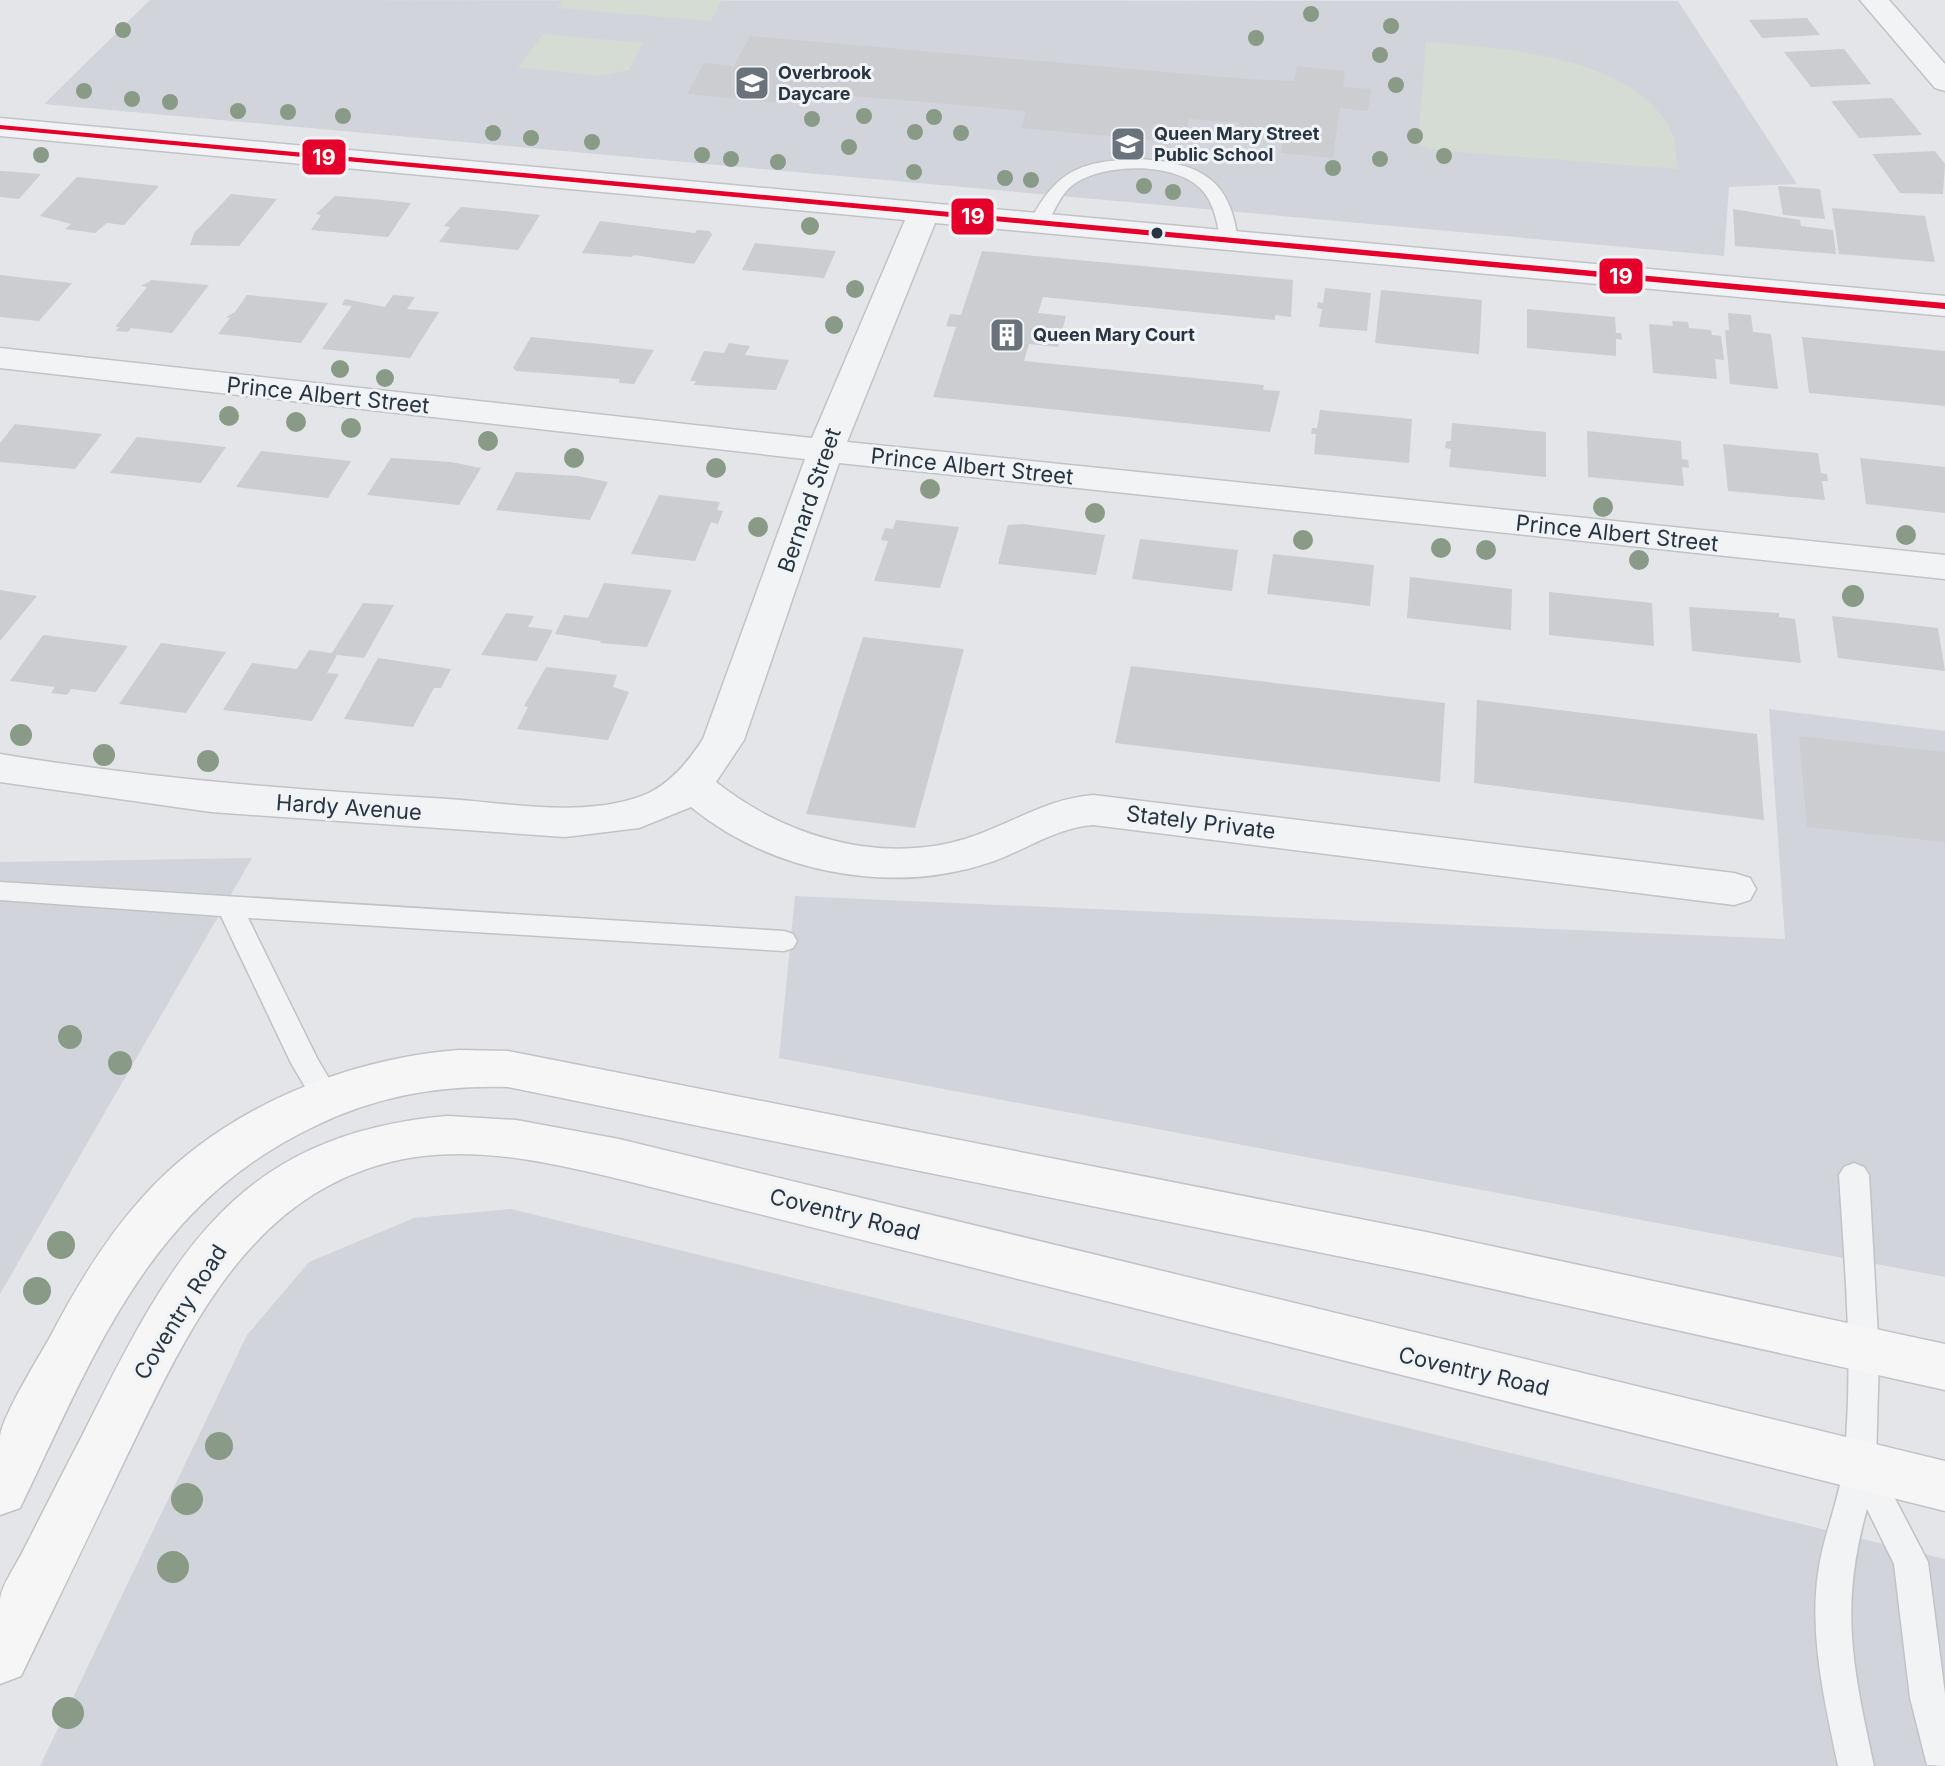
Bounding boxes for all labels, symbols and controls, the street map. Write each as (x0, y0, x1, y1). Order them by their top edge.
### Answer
place label: Overbrook Daycare (778, 62, 872, 104)
school or university icon: Overbrook Daycare (733, 64, 771, 102)
place label: Queen Mary Street Public School (1154, 123, 1320, 165)
school or university icon: Queen Mary Street Public School (1109, 125, 1147, 163)
line badge: 19 (301, 138, 347, 176)
text: 19 (312, 144, 336, 170)
line badge: 19 (950, 197, 995, 236)
text: 19 (961, 203, 985, 229)
unlabelled marker (1149, 225, 1165, 241)
line badge: 19 (1598, 257, 1644, 295)
text: 19 (1609, 263, 1633, 289)
building icon: Queen Mary Court (988, 316, 1026, 354)
place label: Queen Mary Court (1033, 324, 1195, 345)
street label: Prince Albert Street (225, 371, 431, 419)
street label: Bernard Street (772, 424, 846, 576)
street label: Prince Albert Street (869, 442, 1075, 490)
street label: Prince Albert Street (1514, 509, 1720, 557)
street label: Hardy Avenue (275, 789, 423, 825)
street label: Stately Private (1125, 800, 1277, 844)
street label: Coventry Road (767, 1183, 923, 1245)
street label: Coventry Road (128, 1240, 232, 1384)
street label: Coventry Road (1396, 1341, 1552, 1401)

